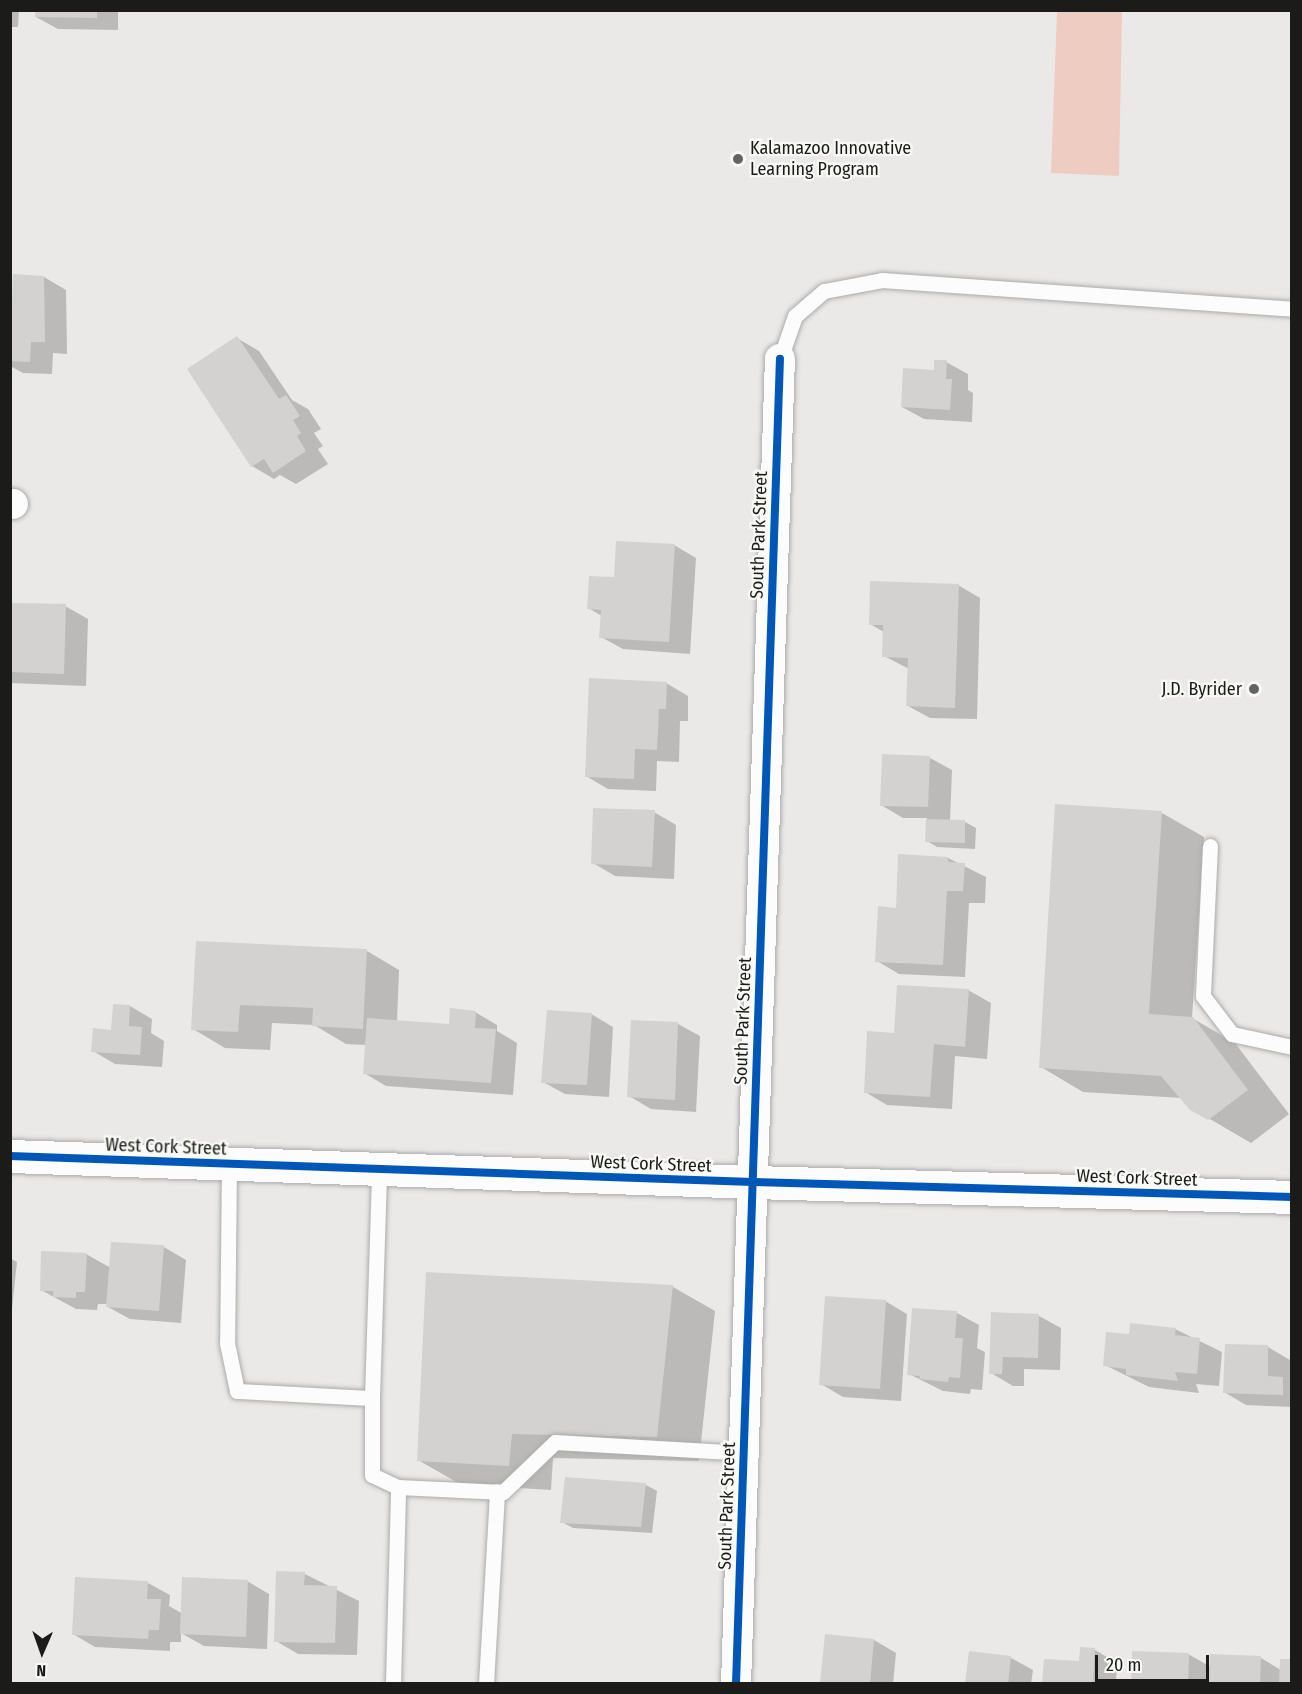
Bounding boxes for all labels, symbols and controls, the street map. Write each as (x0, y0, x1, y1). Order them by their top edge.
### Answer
place label: Kalamazoo Innovative Learning Program (750, 138, 911, 180)
marker: Kalamazoo Innovative Learning Program (731, 152, 745, 166)
street label: South Park Street (746, 471, 772, 599)
place label: J.D. Byrider (1162, 678, 1242, 700)
marker: J.D. Byrider (1247, 682, 1261, 696)
street label: South Park Street (730, 957, 756, 1085)
street label: West Cork Street (105, 1134, 227, 1160)
street label: West Cork Street (590, 1151, 712, 1177)
street label: West Cork Street (1076, 1165, 1198, 1191)
street label: South Park Street (714, 1442, 740, 1570)
north arrow (12, 1622, 72, 1682)
scale bar (1098, 1643, 1212, 1681)
text: 20 m (1106, 1654, 1141, 1676)
text: N (36, 1661, 46, 1680)

